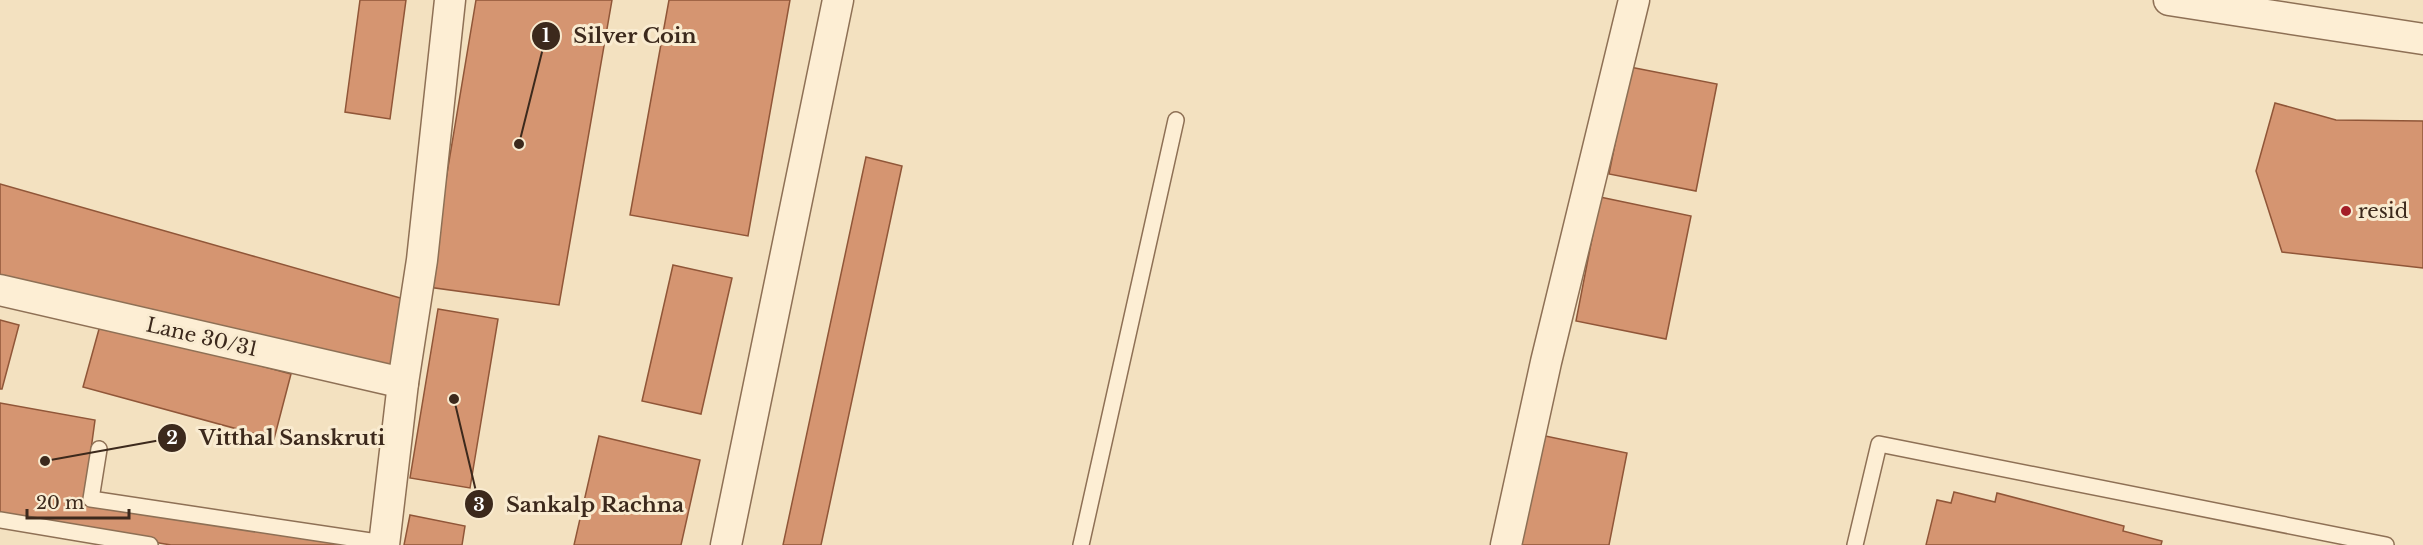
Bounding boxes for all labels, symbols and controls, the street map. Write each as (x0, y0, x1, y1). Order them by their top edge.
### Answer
callout: Silver Coin (531, 16, 709, 55)
text: Silver Coin (573, 23, 697, 49)
text: 1 (542, 25, 550, 47)
place label: resid (2358, 199, 2408, 223)
marker: resid (2339, 204, 2353, 218)
street label: Lane 30/31 (144, 313, 260, 361)
callout: Vitthal Sanskruti (157, 419, 397, 458)
text: Vitthal Sanskruti (198, 425, 386, 451)
text: 2 (166, 427, 178, 449)
scale bar (27, 482, 129, 520)
callout: Sankalp Rachna (464, 485, 696, 524)
text: 20 m (36, 492, 84, 514)
text: Sankalp Rachna (506, 492, 684, 518)
text: 3 (473, 494, 485, 516)

